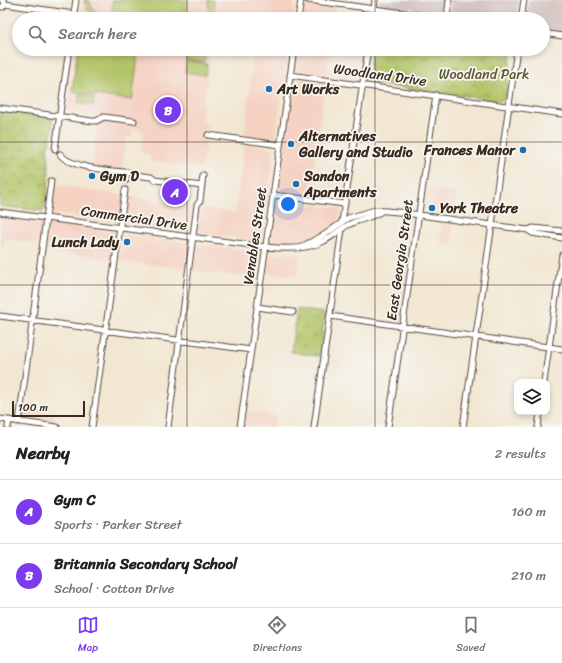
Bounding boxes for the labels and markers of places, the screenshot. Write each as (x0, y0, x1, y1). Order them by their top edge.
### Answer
place label: Art Works (276, 77, 340, 102)
marker: Art Works (264, 84, 274, 94)
pin: B (155, 95, 181, 125)
place label: Alternatives Gallery and Studio (298, 124, 413, 165)
place label: Frances Manor (423, 138, 516, 163)
marker: Alternatives Gallery and Studio (286, 139, 296, 149)
marker: Frances Manor (518, 145, 528, 155)
place label: Gym D (99, 164, 139, 189)
place label: Sandon Apartments (303, 164, 377, 205)
marker: Gym D (87, 171, 97, 181)
pin: A (162, 177, 188, 207)
marker: Sandon Apartments (291, 179, 301, 189)
place label: York Theatre (440, 196, 519, 221)
marker: York Theatre (427, 203, 437, 213)
place label: Lunch Lady (51, 230, 120, 255)
marker: Lunch Lady (122, 237, 132, 247)

